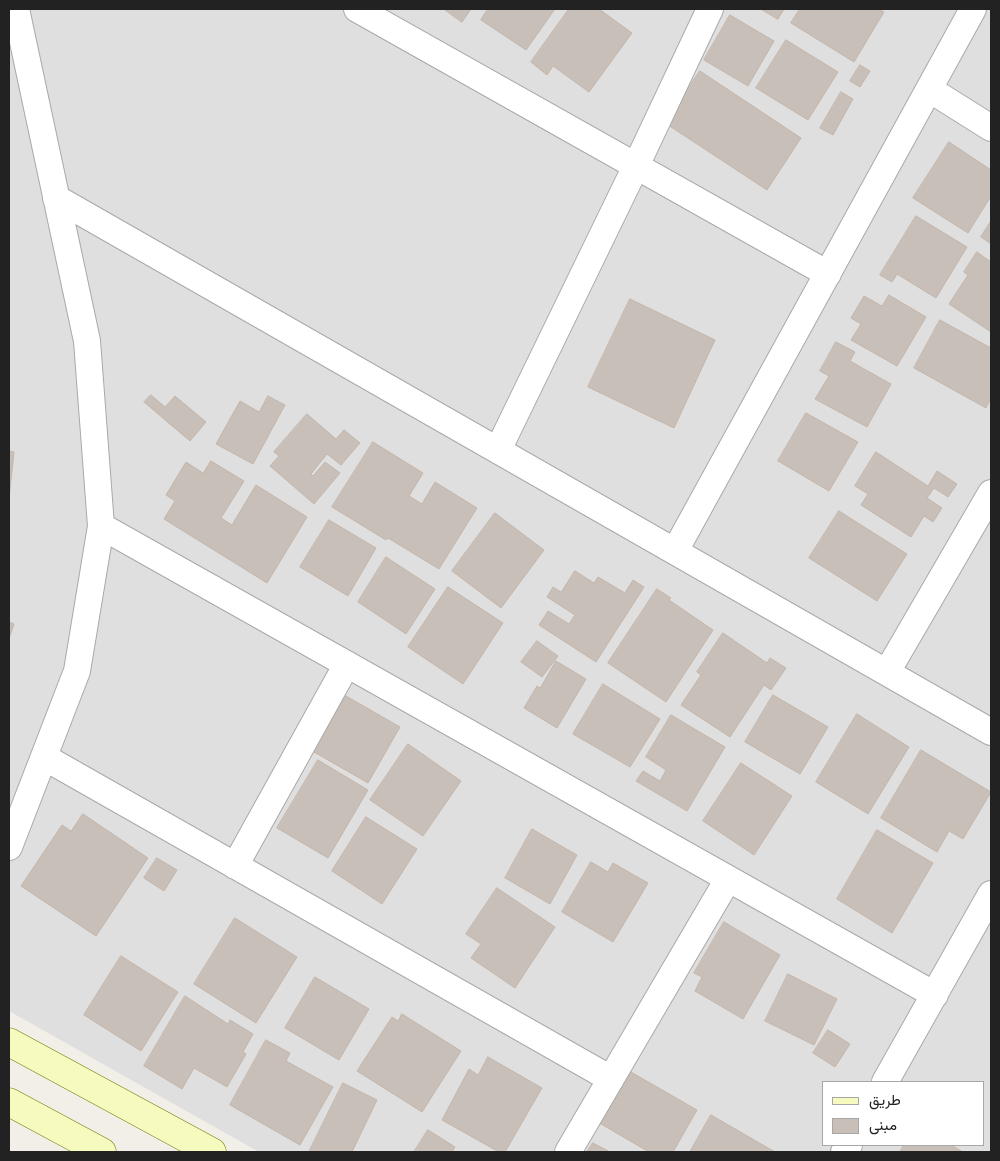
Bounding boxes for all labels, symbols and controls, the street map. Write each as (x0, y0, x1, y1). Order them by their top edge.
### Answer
legend (822, 1081, 985, 1146)
text: طريق (869, 1089, 901, 1110)
text: مبنى (869, 1114, 897, 1135)

